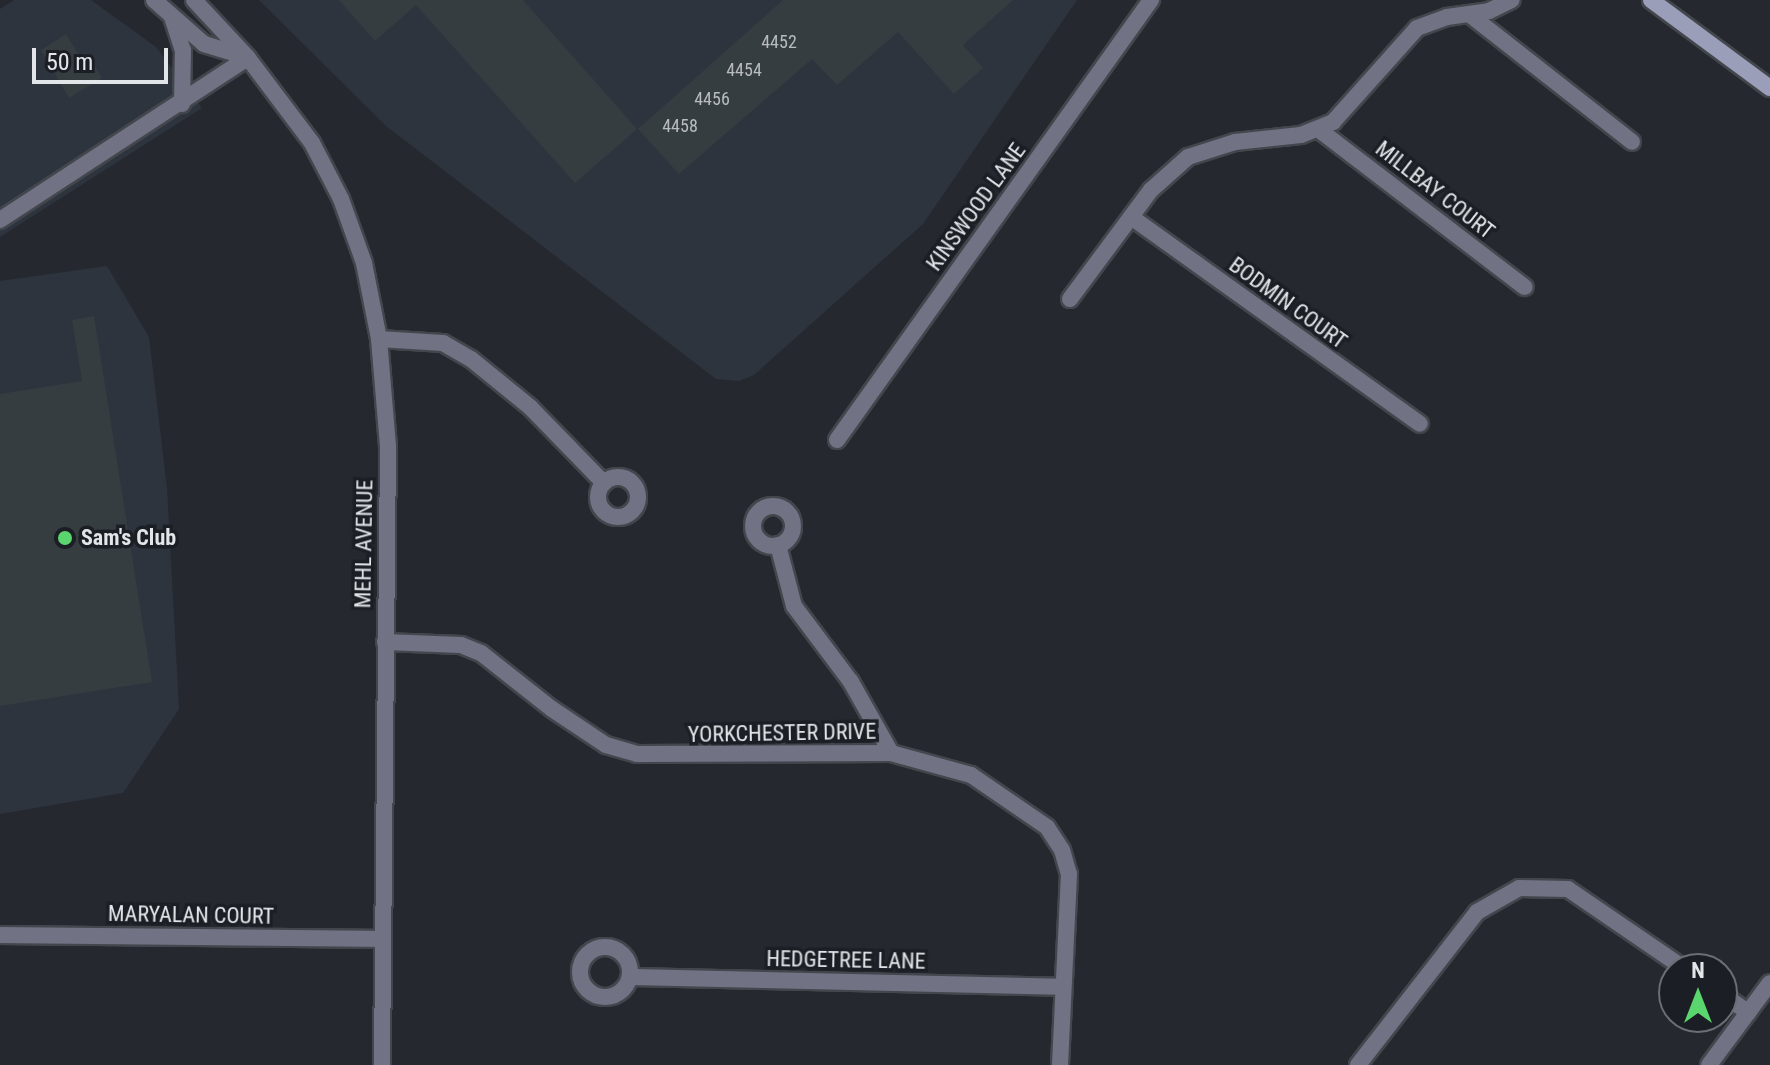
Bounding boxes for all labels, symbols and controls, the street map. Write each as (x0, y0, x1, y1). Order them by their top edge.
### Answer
house number: 4452 (761, 31, 797, 53)
scale bar (36, 32, 172, 82)
text: 50 m (46, 48, 93, 76)
house number: 4454 (726, 59, 762, 81)
house number: 4456 (694, 88, 730, 110)
house number: 4458 (662, 115, 698, 137)
street label: MILLBAY COURT (1370, 135, 1500, 245)
street label: KINSWOOD LANE (921, 138, 1031, 276)
street label: BODMIN COURT (1224, 251, 1352, 355)
street label: MEHL AVENUE (350, 479, 378, 609)
place label: Sam's Club (81, 525, 176, 551)
marker: Sam's Club (56, 529, 74, 547)
street label: YORKCHESTER DRIVE (688, 718, 876, 748)
street label: MARYALAN COURT (108, 900, 274, 930)
street label: HEDGETREE LANE (766, 945, 926, 975)
north arrow (1658, 953, 1738, 1033)
text: N (1691, 958, 1705, 983)

